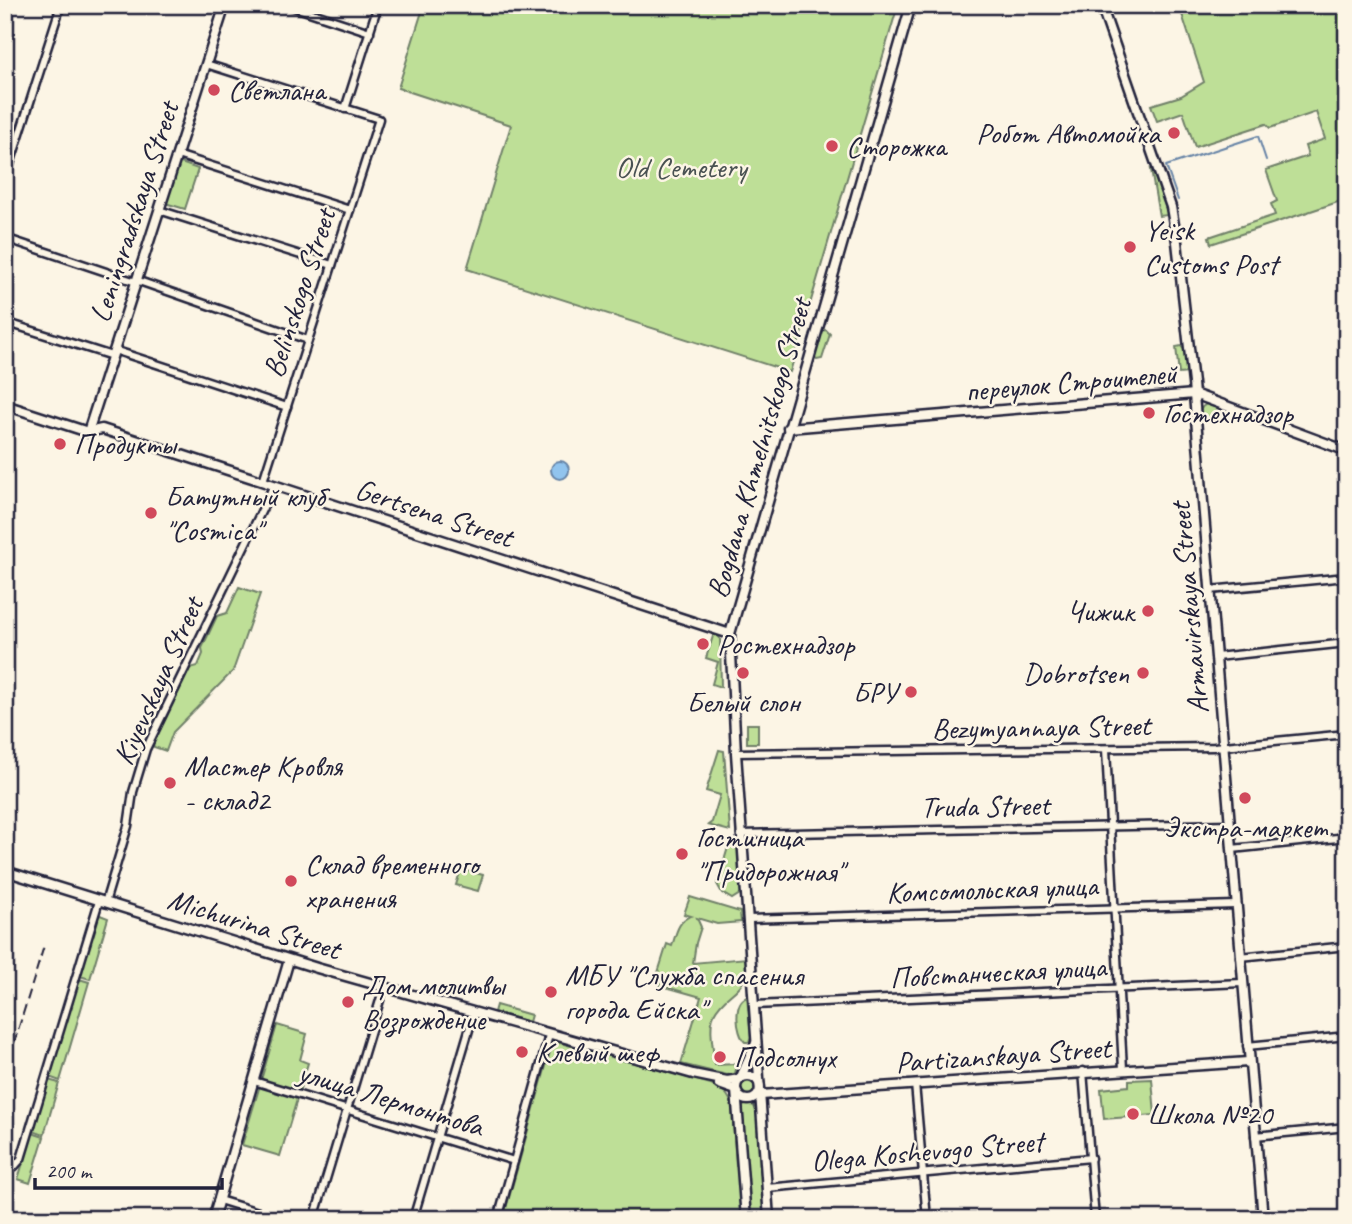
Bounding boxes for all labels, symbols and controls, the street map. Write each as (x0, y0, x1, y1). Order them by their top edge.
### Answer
place label: Светлана (228, 71, 328, 109)
marker: Светлана (206, 82, 222, 98)
street label: Leningradskaya Street (81, 94, 188, 327)
place label: Робот Автомойка (976, 114, 1162, 152)
marker: Робот Автомойка (1166, 125, 1182, 141)
place label: Сторожка (846, 127, 948, 165)
marker: Сторожка (824, 138, 840, 154)
park label: Old Cemetery (616, 148, 749, 186)
street label: Belinskogo Street (254, 201, 345, 382)
place label: Yeisk Customs Post (1144, 211, 1282, 283)
marker: Yeisk Customs Post (1122, 239, 1138, 255)
street label: Bogdana Khmelnitskogo Street (698, 291, 821, 602)
street label: переулок Строителей (964, 354, 1180, 410)
place label: Гостехнадзор (1163, 394, 1295, 432)
marker: Гостехнадзор (1141, 405, 1157, 421)
place label: Продукты (74, 425, 178, 463)
marker: Продукты (52, 436, 68, 452)
street label: Gertsena Street (351, 470, 520, 557)
place label: Батутный клуб "Cosmica" (165, 477, 330, 549)
street label: Armavirskaya Street (1161, 498, 1217, 715)
marker: Батутный клуб "Cosmica" (143, 505, 159, 521)
street label: Kiyevskaya Street (104, 588, 213, 771)
place label: Чижик (1067, 592, 1136, 630)
marker: Чижик (1140, 603, 1156, 619)
place label: Ростехнадзор (717, 625, 856, 663)
marker: Ростехнадзор (695, 636, 711, 652)
place label: Dobrotsen (1023, 654, 1129, 692)
marker: Белый слон (735, 665, 751, 681)
marker: Dobrotsen (1135, 665, 1151, 681)
place label: БРУ (853, 673, 902, 711)
place label: Белый слон (686, 683, 802, 721)
marker: БРУ (903, 684, 919, 700)
street label: Bezymyannaya Street (931, 706, 1154, 748)
place label: Мастер Кровля - склад2 (184, 747, 344, 819)
marker: Мастер Кровля - склад2 (162, 775, 178, 791)
street label: Truda Street (920, 786, 1053, 826)
marker: Экстра-маркет (1237, 790, 1253, 806)
place label: Экстра-маркет (1163, 808, 1329, 846)
place label: Гостиница "Придорожная" (696, 818, 849, 890)
place label: Склад временного хранения (305, 845, 482, 917)
marker: Гостиница "Придорожная" (674, 846, 690, 862)
street label: Комсомольская улица (886, 866, 1100, 912)
marker: Склад временного хранения (283, 873, 299, 889)
street label: Michurina Street (163, 880, 348, 969)
street label: Повстанческая улица (889, 947, 1109, 997)
place label: МБУ "Служба спасения города Ейска" (565, 956, 806, 1028)
place label: Дом молитвы Возрождение (362, 966, 507, 1038)
marker: МБУ "Служба спасения города Ейска" (543, 984, 559, 1000)
marker: Дом молитвы Возрождение (340, 994, 356, 1010)
street label: Partizanskaya Street (894, 1028, 1115, 1081)
place label: Клевый шеф (536, 1033, 661, 1071)
place label: Подсолнух (734, 1038, 838, 1076)
marker: Клевый шеф (514, 1044, 530, 1060)
marker: Подсолнух (712, 1049, 728, 1065)
street label: улица Лермонтова (292, 1052, 490, 1146)
place label: Школа №20 (1147, 1095, 1275, 1133)
marker: Школа №20 (1125, 1106, 1141, 1122)
street label: Olega Koshevogo Street (809, 1122, 1049, 1180)
scale bar (35, 1147, 222, 1191)
text: 200 m (46, 1158, 93, 1184)

